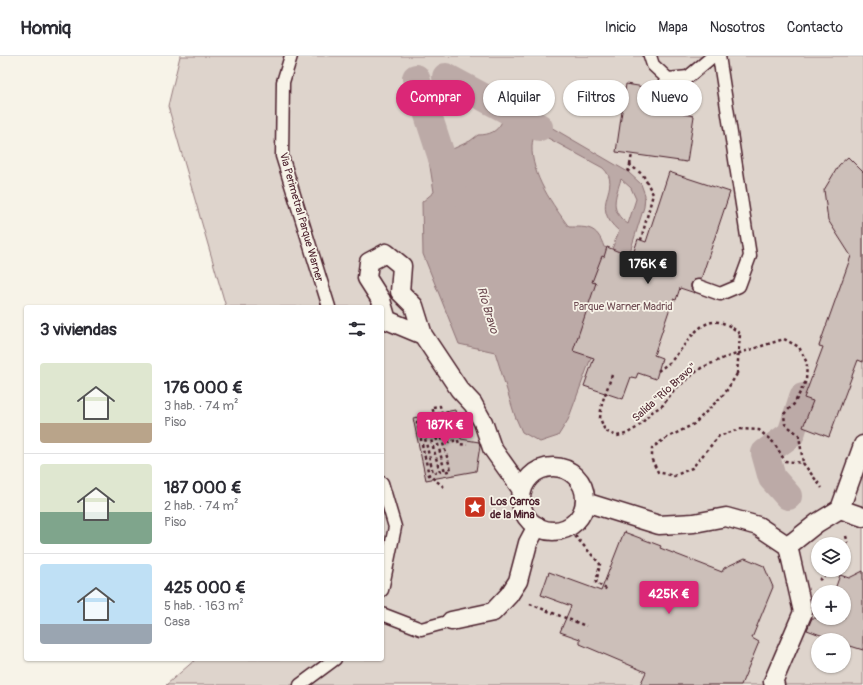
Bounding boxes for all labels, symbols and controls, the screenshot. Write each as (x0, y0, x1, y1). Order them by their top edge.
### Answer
text: Homiq (20, 16, 71, 40)
text: Inicio (605, 19, 636, 36)
text: Mapa (658, 19, 688, 36)
text: Nosotros (710, 19, 765, 36)
text: Contacto (787, 19, 843, 36)
chip: Comprar (396, 80, 475, 116)
chip: Alquilar (483, 80, 555, 116)
chip: Filtros (563, 80, 629, 116)
chip: Nuevo (637, 80, 702, 116)
street label: Via Perimetral Parque Warner (277, 151, 326, 283)
pin: 176K € (615, 251, 681, 285)
text: 176K € (629, 256, 667, 272)
water label: Río Bravo (473, 285, 502, 337)
park label: Parque Warner Madrid (573, 300, 673, 313)
icon: filters (346, 318, 368, 340)
text: 3 viviendas (40, 319, 117, 340)
street label: Salida "Río Bravo" (630, 360, 699, 425)
text: 176 000 € (164, 377, 243, 398)
icon: home (72, 379, 120, 427)
text: 3 hab. · 74 m² (164, 398, 239, 414)
pin: 187K € (412, 412, 478, 446)
text: Piso (164, 414, 186, 430)
text: 187K € (426, 417, 464, 433)
text: 187 000 € (164, 477, 242, 498)
icon: home (72, 480, 120, 528)
place icon: Los Carros de la Mina (462, 494, 488, 520)
place label: Los Carros de la Mina (490, 495, 540, 521)
text: 2 hab. · 74 m² (164, 498, 239, 514)
text: Piso (164, 514, 186, 530)
map controls (811, 537, 851, 673)
button: layers (811, 537, 851, 577)
text: 425 000 € (164, 577, 246, 598)
icon: home (72, 580, 120, 628)
pin: 425K € (636, 581, 702, 615)
button: + (811, 585, 851, 625)
text: 425K € (648, 586, 690, 602)
text: 5 hab. · 163 m² (164, 598, 244, 614)
text: Casa (164, 614, 190, 630)
button: − (811, 633, 851, 673)

